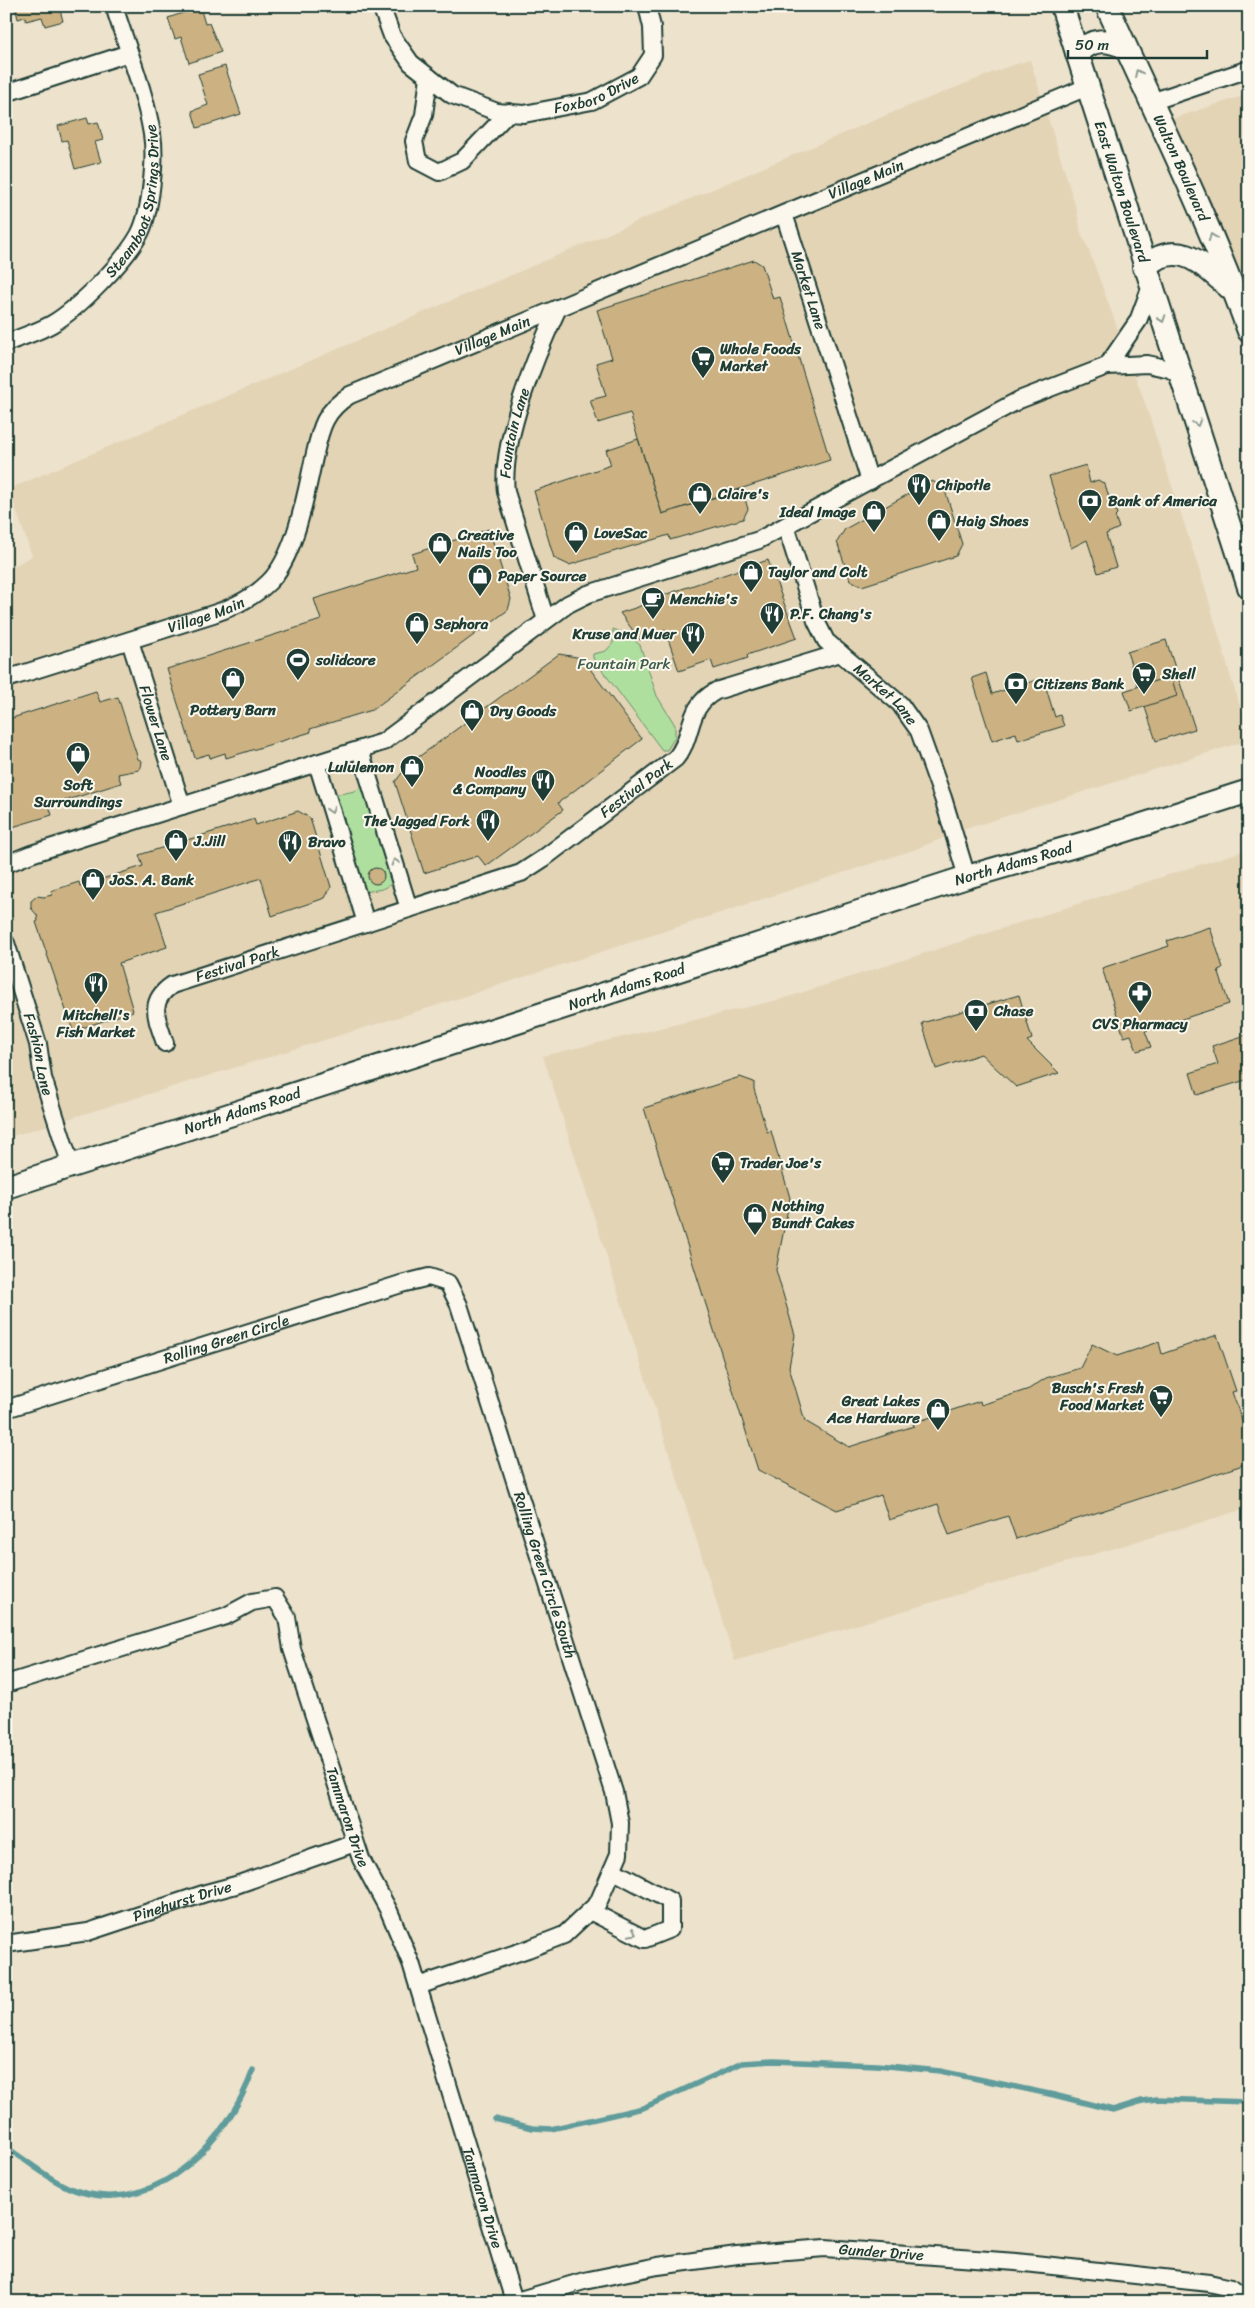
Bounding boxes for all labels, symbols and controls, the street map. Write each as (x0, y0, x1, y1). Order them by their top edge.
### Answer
scale bar (1068, 28, 1206, 60)
text: 50 m (1075, 32, 1110, 58)
street label: Foxboro Drive (552, 65, 644, 121)
one-way arrow (1133, 69, 1144, 78)
street label: Walton Boulevard (1146, 110, 1217, 227)
street label: East Walton Boulevard (1087, 117, 1157, 267)
street label: Steamboat Springs Drive (98, 122, 166, 284)
street label: Village Main (824, 152, 908, 207)
one-way arrow (1208, 233, 1218, 242)
street label: Market Lane (784, 247, 834, 333)
street label: Village Main (450, 308, 534, 363)
one-way arrow (1156, 315, 1166, 323)
place label: Whole Foods Market (719, 336, 802, 379)
supermarket icon: Whole Foods Market (690, 345, 716, 379)
street label: Fountain Lane (492, 384, 537, 479)
one-way arrow (1191, 418, 1201, 427)
restaurant icon: Chipotle (906, 472, 932, 506)
place label: Chipotle (935, 472, 991, 498)
shop icon: Claire's (687, 481, 713, 515)
place label: Claire's (717, 481, 769, 507)
bank icon: Bank of America (1077, 488, 1103, 522)
place label: Bank of America (1108, 488, 1217, 514)
place label: Ideal Image (779, 499, 856, 525)
shop icon: Ideal Image (861, 499, 887, 533)
shop icon: Haig Shoes (926, 508, 952, 542)
place label: Haig Shoes (955, 508, 1029, 534)
shop icon: LoveSac (563, 520, 589, 554)
place label: LoveSac (594, 520, 648, 546)
place label: Creative Nails Too (457, 522, 517, 565)
shop icon: Creative Nails Too (427, 531, 453, 565)
shop icon: Taylor and Colt (738, 559, 764, 593)
place label: Taylor and Colt (768, 559, 868, 585)
shop icon: Paper Source (467, 563, 493, 597)
place label: Paper Source (498, 563, 587, 589)
cafe icon: Menchie's (640, 586, 666, 620)
place label: Menchie's (669, 586, 738, 612)
street label: Village Main (164, 590, 249, 640)
restaurant icon: P.F. Chang's (759, 601, 785, 635)
place label: P.F. Chang's (790, 601, 872, 627)
shop icon: Sephora (404, 611, 430, 645)
place label: Sephora (433, 611, 489, 637)
place label: Kruse and Muer (572, 621, 678, 647)
restaurant icon: Kruse and Muer (680, 621, 706, 655)
sports icon: solidcore (285, 647, 311, 681)
place label: solidcore (315, 647, 376, 673)
park label: Fountain Park (578, 651, 670, 677)
street label: Market Lane (847, 656, 924, 731)
supermarket icon: Shell (1131, 661, 1157, 695)
place label: Shell (1161, 661, 1196, 687)
shop icon: Pottery Barn (220, 666, 246, 700)
bank icon: Citizens Bank (1003, 671, 1029, 705)
place label: Citizens Bank (1033, 671, 1125, 697)
street label: Flower Lane (132, 682, 180, 765)
place label: Pottery Barn (190, 697, 277, 723)
shop icon: Dry Goods (459, 698, 485, 732)
place label: Dry Goods (490, 698, 557, 724)
shop icon: Soft Surroundings (65, 741, 91, 775)
street label: Festival Park (594, 751, 679, 825)
place label: Lululemon (328, 754, 395, 780)
shop icon: Lululemon (399, 754, 425, 788)
place label: Noodles & Company (453, 759, 527, 802)
restaurant icon: Noodles & Company (530, 768, 556, 802)
place label: Soft Surroundings (33, 772, 123, 815)
one-way arrow (326, 805, 336, 814)
place label: The Jagged Fork (364, 808, 470, 834)
restaurant icon: The Jagged Fork (475, 808, 501, 842)
shop icon: J.Jill (163, 828, 189, 862)
place label: J.Jill (193, 828, 226, 854)
restaurant icon: Bravo (277, 829, 303, 863)
place label: Bravo (308, 829, 346, 855)
street label: North Adams Road (951, 834, 1076, 893)
one-way arrow (390, 859, 400, 867)
shop icon: JoS. A. Bank (80, 867, 106, 901)
place label: JoS. A. Bank (109, 867, 195, 893)
street label: Festival Park (192, 938, 283, 990)
street label: North Adams Road (565, 955, 689, 1018)
restaurant icon: Mitchell's Fish Market (83, 971, 109, 1005)
pharmacy icon: CVS Pharmacy (1127, 980, 1153, 1014)
bank icon: Chase (963, 998, 989, 1032)
place label: Chase (993, 998, 1034, 1024)
place label: Mitchell's Fish Market (55, 1002, 136, 1045)
street label: Fashion Lane (16, 1009, 61, 1099)
place label: CVS Pharmacy (1091, 1011, 1189, 1037)
street label: North Adams Road (180, 1079, 305, 1142)
supermarket icon: Trader Joe's (710, 1150, 736, 1184)
place label: Trader Joe's (740, 1150, 822, 1176)
place label: Nothing Bundt Cakes (771, 1193, 856, 1236)
shop icon: Nothing Bundt Cakes (742, 1202, 768, 1236)
street label: Rolling Green Circle (160, 1307, 292, 1371)
place label: Busch's Fresh Food Market (1052, 1375, 1144, 1418)
supermarket icon: Busch's Fresh Food Market (1148, 1384, 1174, 1418)
place label: Great Lakes Ace Hardware (826, 1388, 921, 1431)
shop icon: Great Lakes Ace Hardware (925, 1397, 951, 1431)
street label: Rolling Green Circle South (506, 1488, 584, 1662)
street label: Tammaron Drive (319, 1763, 377, 1873)
street label: Pinehurst Drive (129, 1874, 235, 1929)
one-way arrow (628, 1927, 637, 1937)
street label: Tammaron Drive (455, 2144, 510, 2252)
street label: Gunder Drive (838, 2236, 925, 2268)

